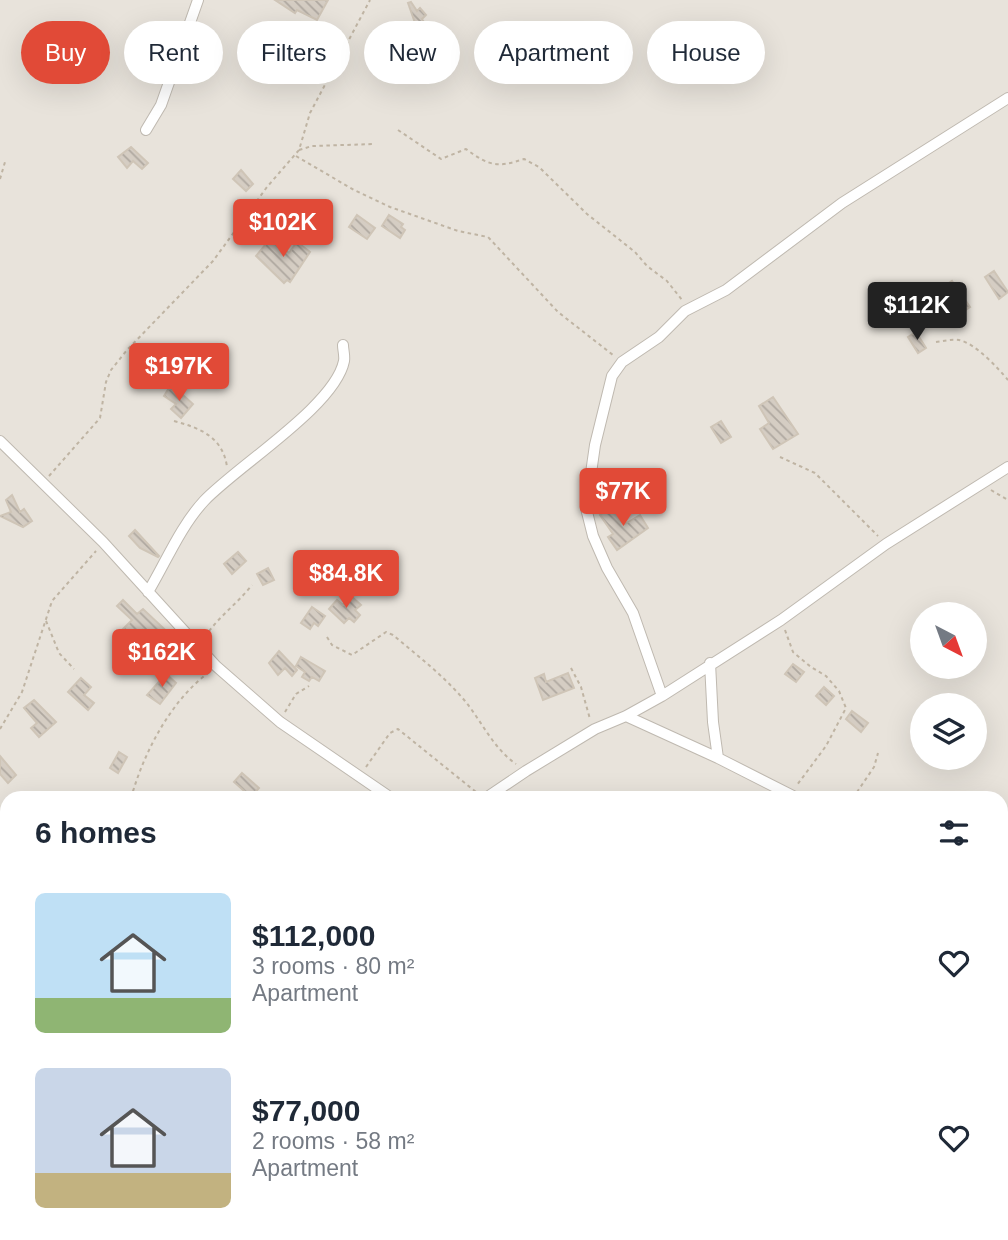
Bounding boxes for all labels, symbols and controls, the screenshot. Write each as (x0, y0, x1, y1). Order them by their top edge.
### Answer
chip: Buy (21, 21, 110, 84)
chip: Rent (124, 21, 223, 84)
chip: Filters (237, 21, 350, 84)
chip: New (364, 21, 460, 84)
chip: Apartment (474, 21, 633, 84)
chip: House (647, 21, 765, 84)
pin: $102K (234, 200, 332, 259)
text: $102K (249, 209, 317, 235)
pin: $112K (868, 282, 966, 342)
text: $112K (884, 292, 950, 318)
pin: $197K (130, 344, 228, 403)
text: $197K (145, 353, 213, 379)
pin: $77K (582, 468, 664, 528)
text: $77K (596, 478, 650, 504)
pin: $84.8K (289, 550, 403, 610)
text: $84.8K (309, 560, 383, 586)
north arrow (910, 602, 987, 679)
map controls (910, 602, 987, 770)
pin: $162K (113, 630, 211, 689)
text: $162K (128, 639, 196, 665)
button: layers (910, 693, 987, 770)
icon: filters (935, 814, 973, 852)
text: 6 homes (35, 816, 157, 849)
text: $112,000 (252, 919, 375, 952)
icon: home (91, 921, 175, 1005)
icon: heart (935, 944, 973, 982)
text: 3 rooms · 80 m² (252, 953, 414, 979)
text: Apartment (252, 980, 358, 1006)
text: $77,000 (252, 1094, 360, 1127)
icon: home (91, 1096, 175, 1180)
icon: heart (935, 1119, 973, 1157)
text: 2 rooms · 58 m² (252, 1128, 414, 1154)
text: Apartment (252, 1155, 358, 1181)

